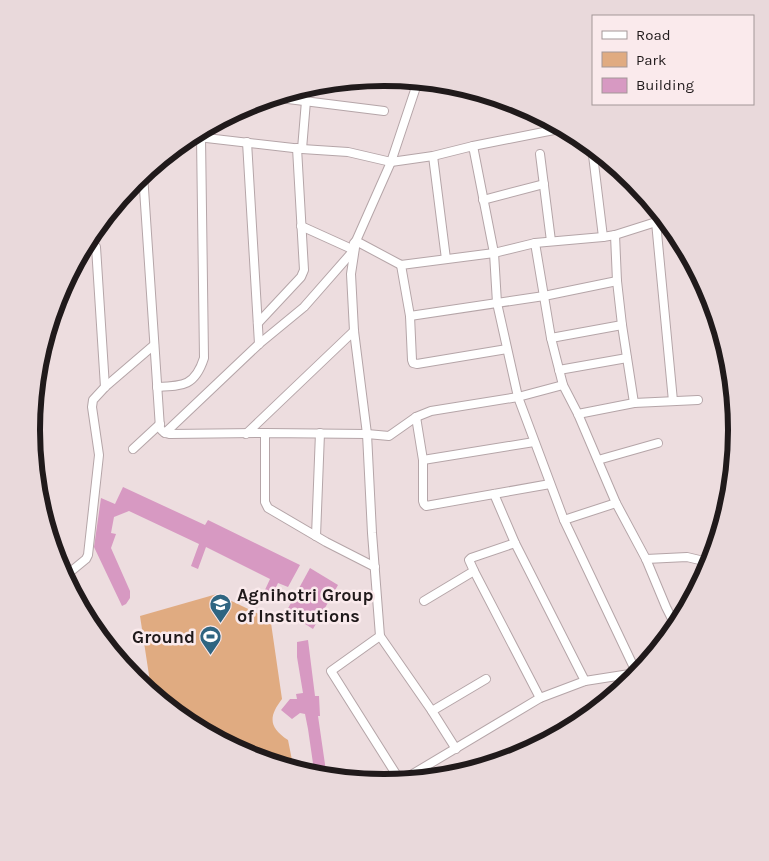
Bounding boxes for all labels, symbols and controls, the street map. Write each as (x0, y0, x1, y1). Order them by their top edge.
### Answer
legend (592, 15, 754, 105)
text: Road (636, 26, 671, 44)
text: Park (636, 51, 666, 69)
text: Building (636, 76, 694, 94)
place label: Agnihotri Group of Institutions (237, 584, 374, 627)
school or university icon: Agnihotri Group of Institutions (209, 593, 233, 624)
sports icon: Ground (199, 625, 223, 656)
place label: Ground (132, 626, 195, 648)

